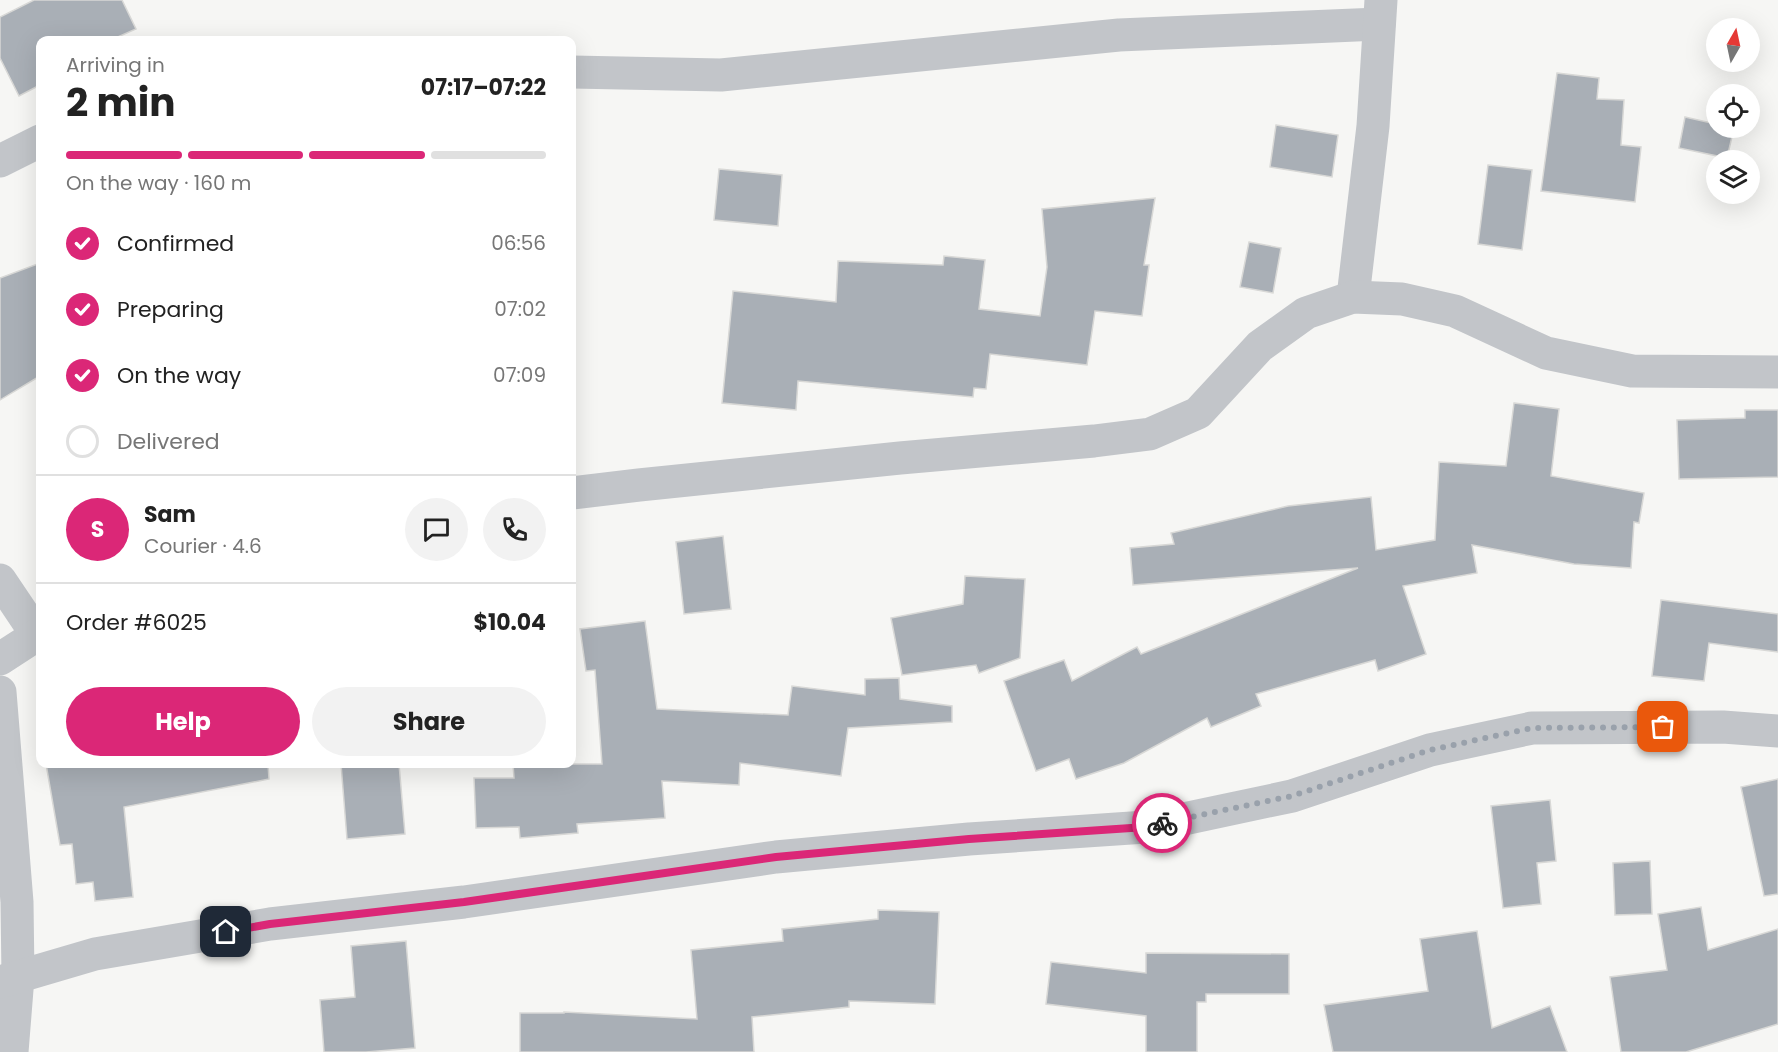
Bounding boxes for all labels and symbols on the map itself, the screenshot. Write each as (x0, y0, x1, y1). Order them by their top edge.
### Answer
north arrow (1706, 18, 1760, 72)
pin (1637, 701, 1688, 752)
courier (1132, 793, 1192, 853)
pin (200, 906, 251, 957)

